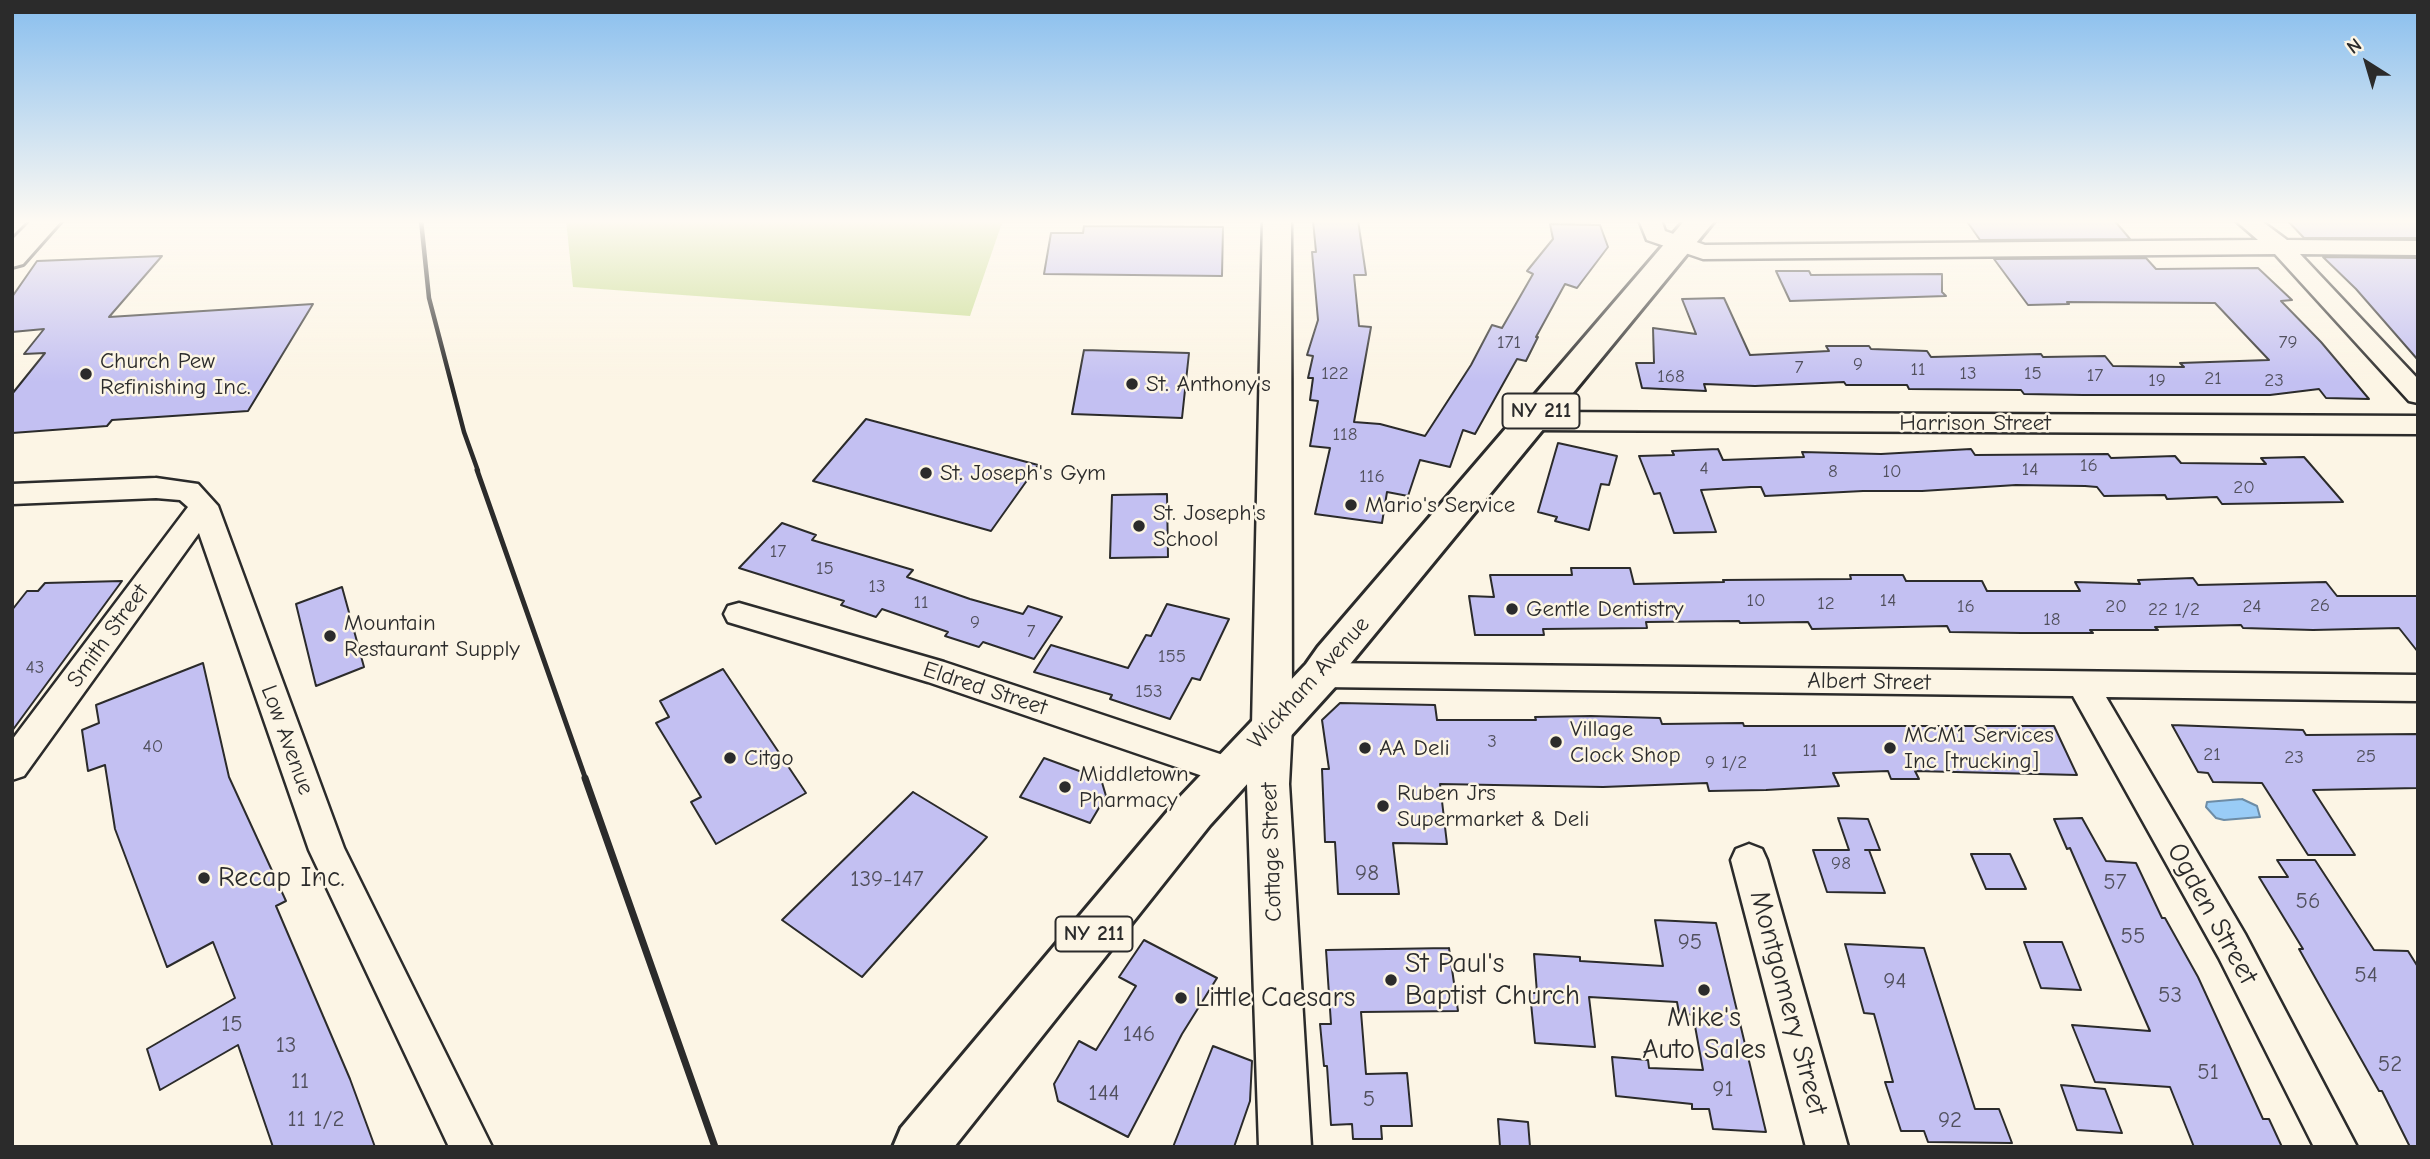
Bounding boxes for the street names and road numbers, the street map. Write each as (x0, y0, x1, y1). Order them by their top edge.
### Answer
road number: NY 211 (1502, 394, 1580, 428)
street label: Harrison Street (1899, 409, 2051, 437)
street label: Smith Street (61, 579, 155, 693)
street label: Wickham Avenue (1242, 611, 1376, 755)
street label: Eldred Street (919, 656, 1051, 722)
street label: Albert Street (1807, 667, 1931, 697)
street label: Low Avenue (254, 681, 320, 799)
street label: Cottage Street (1256, 782, 1288, 922)
street label: Ogden Street (2159, 837, 2265, 991)
street label: Montgomery Street (1742, 887, 1834, 1119)
road number: NY 211 (1056, 916, 1132, 951)

